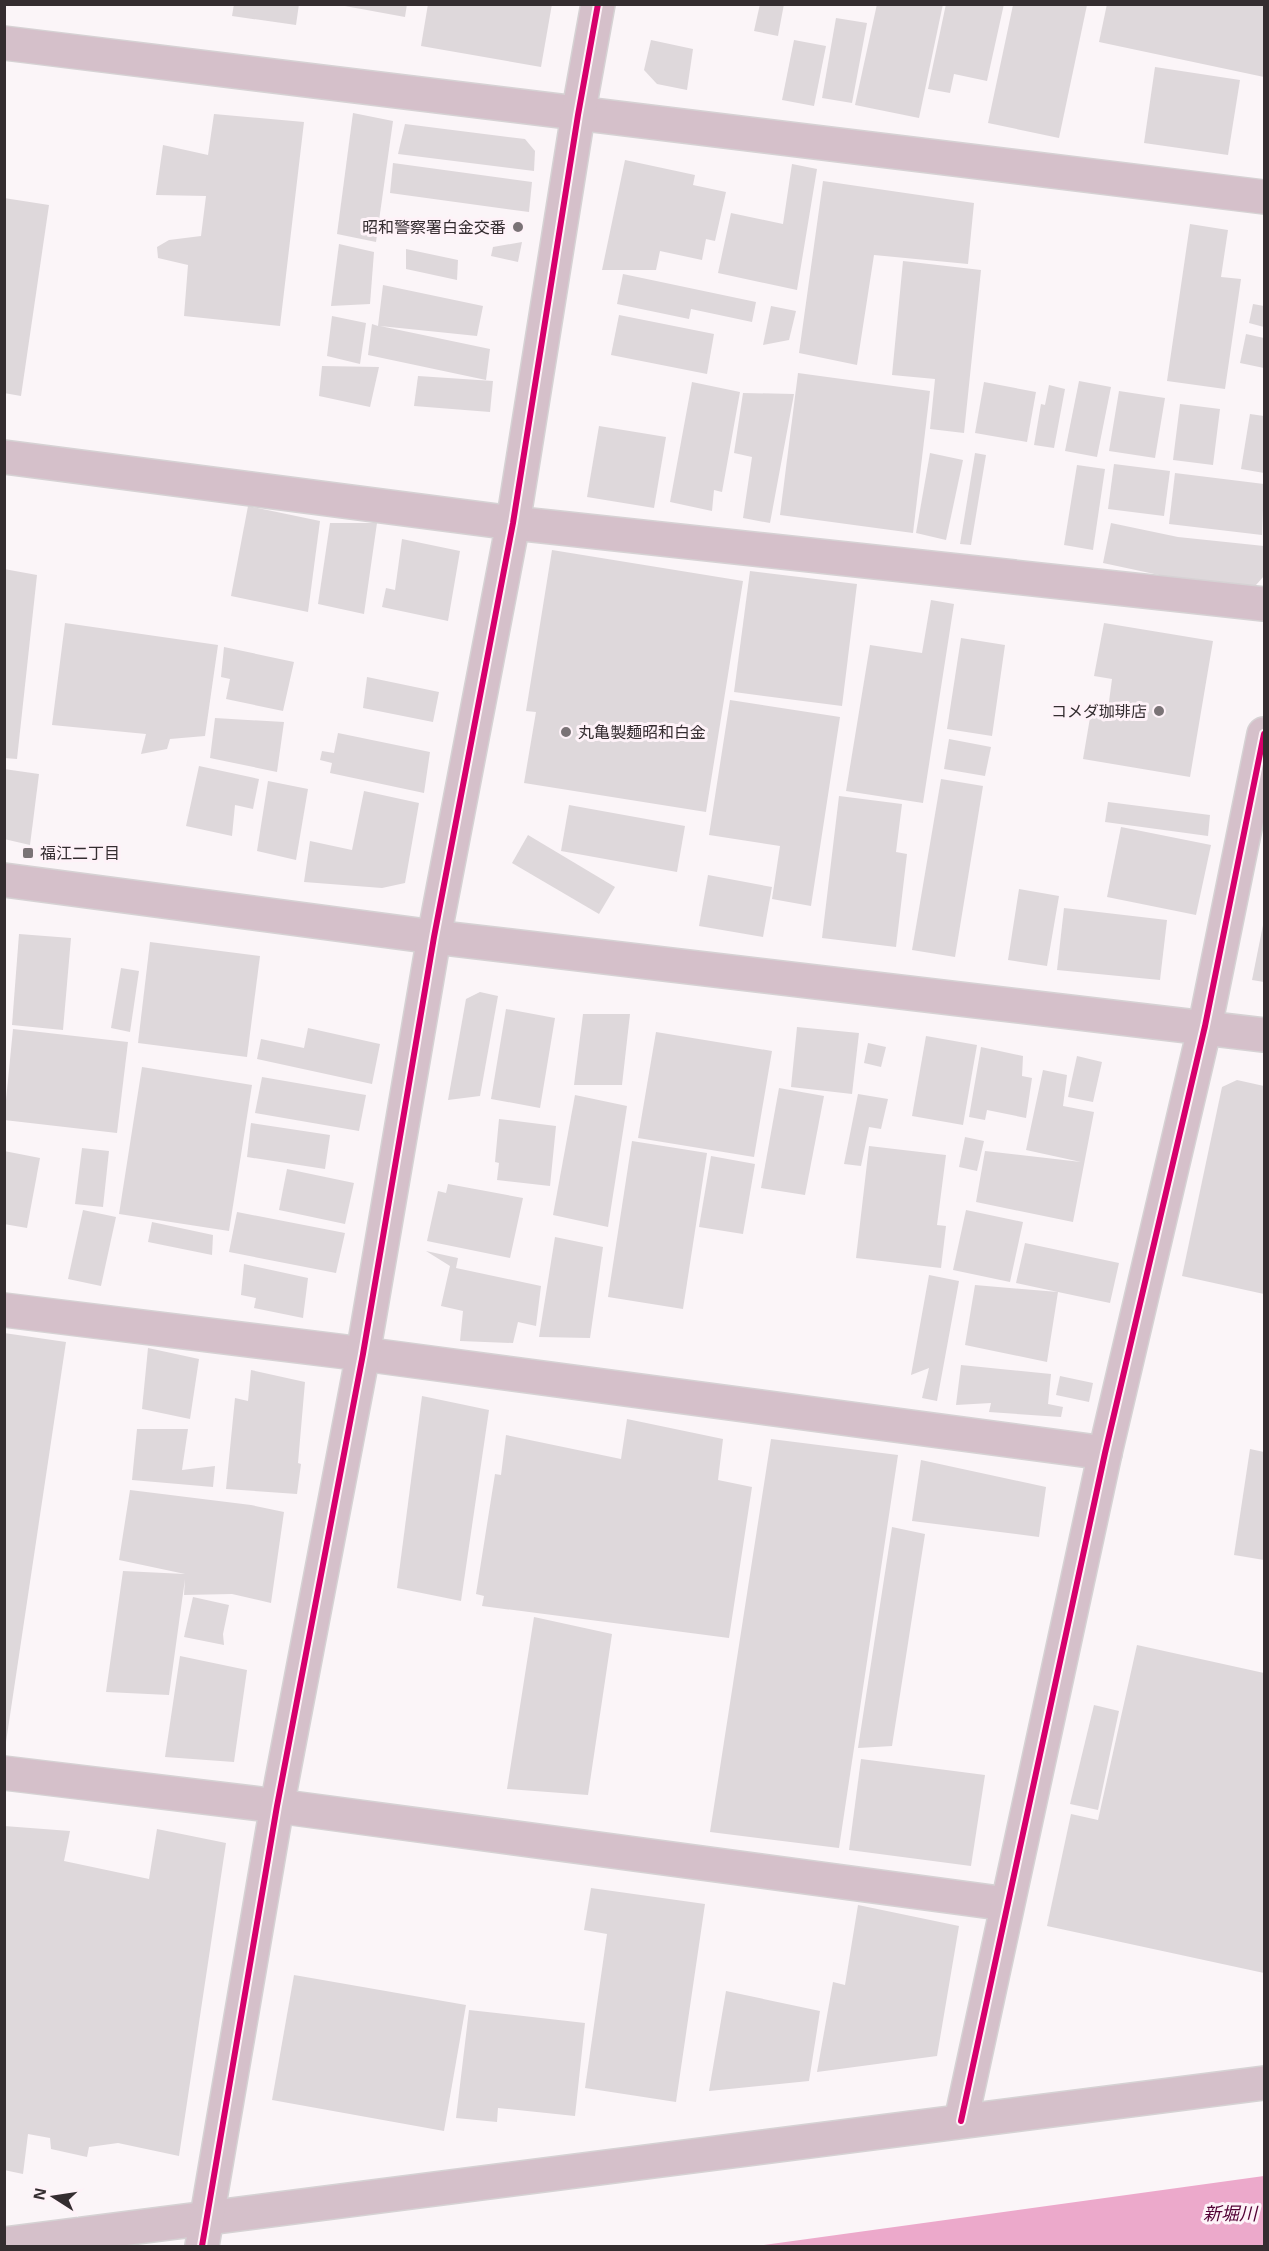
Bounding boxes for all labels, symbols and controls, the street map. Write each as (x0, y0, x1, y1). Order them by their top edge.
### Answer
place label: 昭和警察署白金交番 (362, 219, 506, 236)
marker: 昭和警察署白金交番 (511, 220, 525, 234)
place label: コメダ珈琲店 (1051, 703, 1147, 720)
marker: コメダ珈琲店 (1152, 704, 1166, 718)
place label: 丸亀製麺昭和白金 (578, 724, 706, 741)
marker: 丸亀製麺昭和白金 (559, 725, 573, 739)
place label: 福江二丁目 (40, 845, 120, 862)
marker: 福江二丁目 (21, 846, 35, 860)
north arrow (24, 2167, 84, 2227)
text: N (30, 2187, 49, 2201)
water label: 新堀川 (1203, 2204, 1259, 2224)

